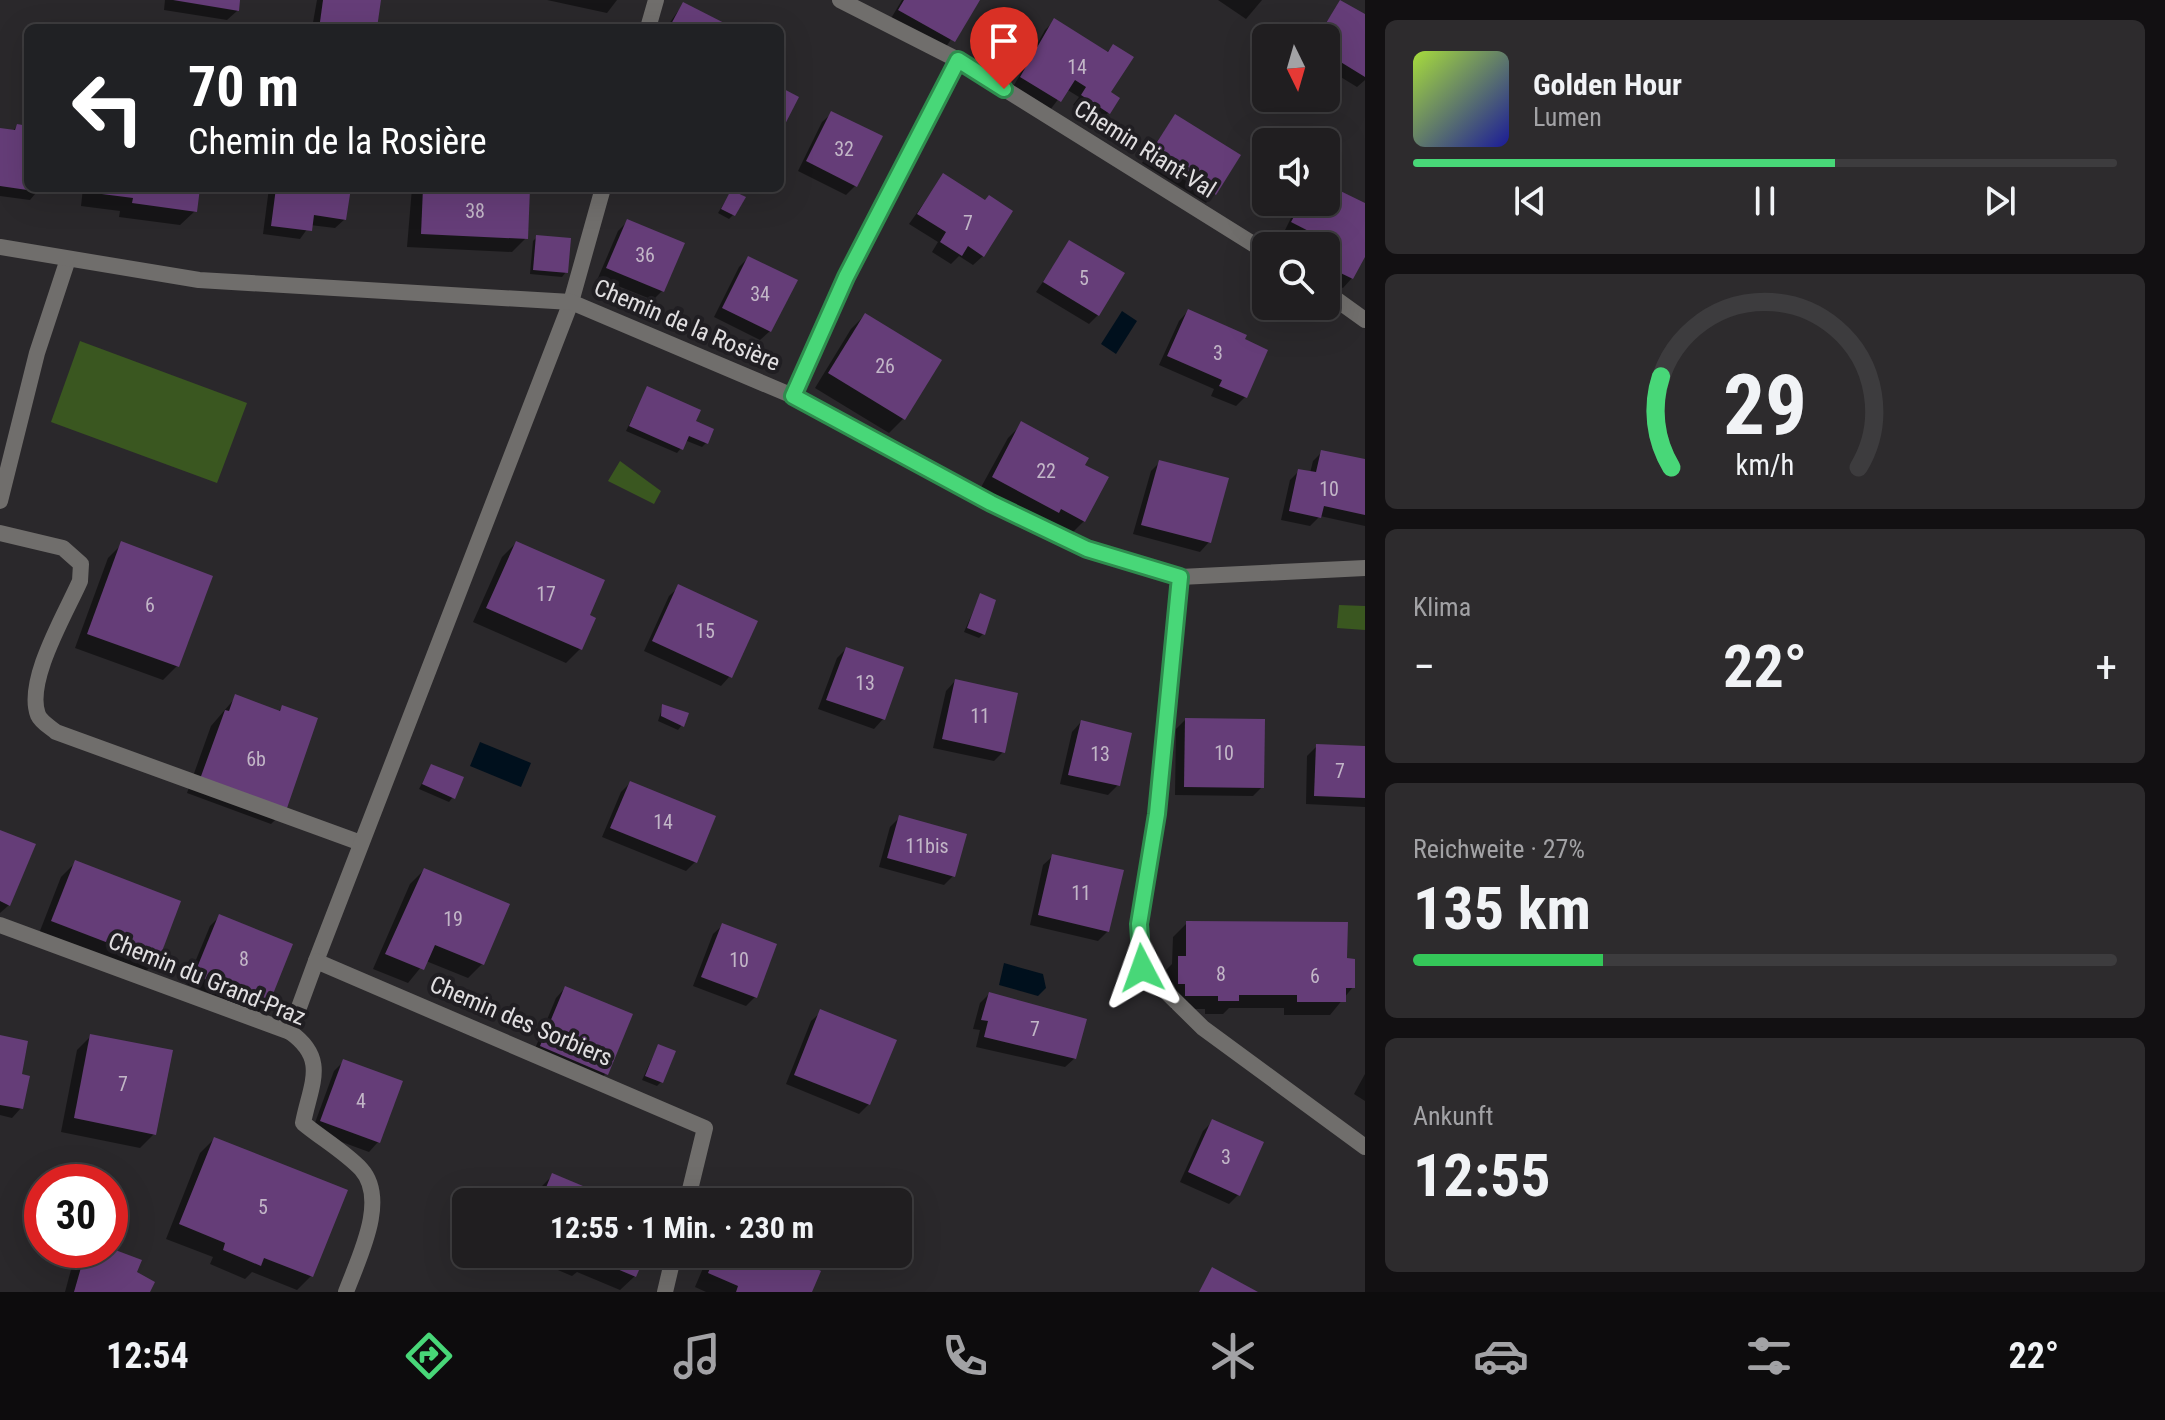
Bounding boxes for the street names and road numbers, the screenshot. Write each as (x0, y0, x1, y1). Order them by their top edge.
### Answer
street label: Chemin Riant-Val (1069, 94, 1221, 204)
street label: Chemin de la Rosière (590, 273, 784, 377)
street label: Chemin du Grand-Praz (104, 927, 310, 1031)
street label: Chemin des Sorbiers (426, 970, 616, 1072)

